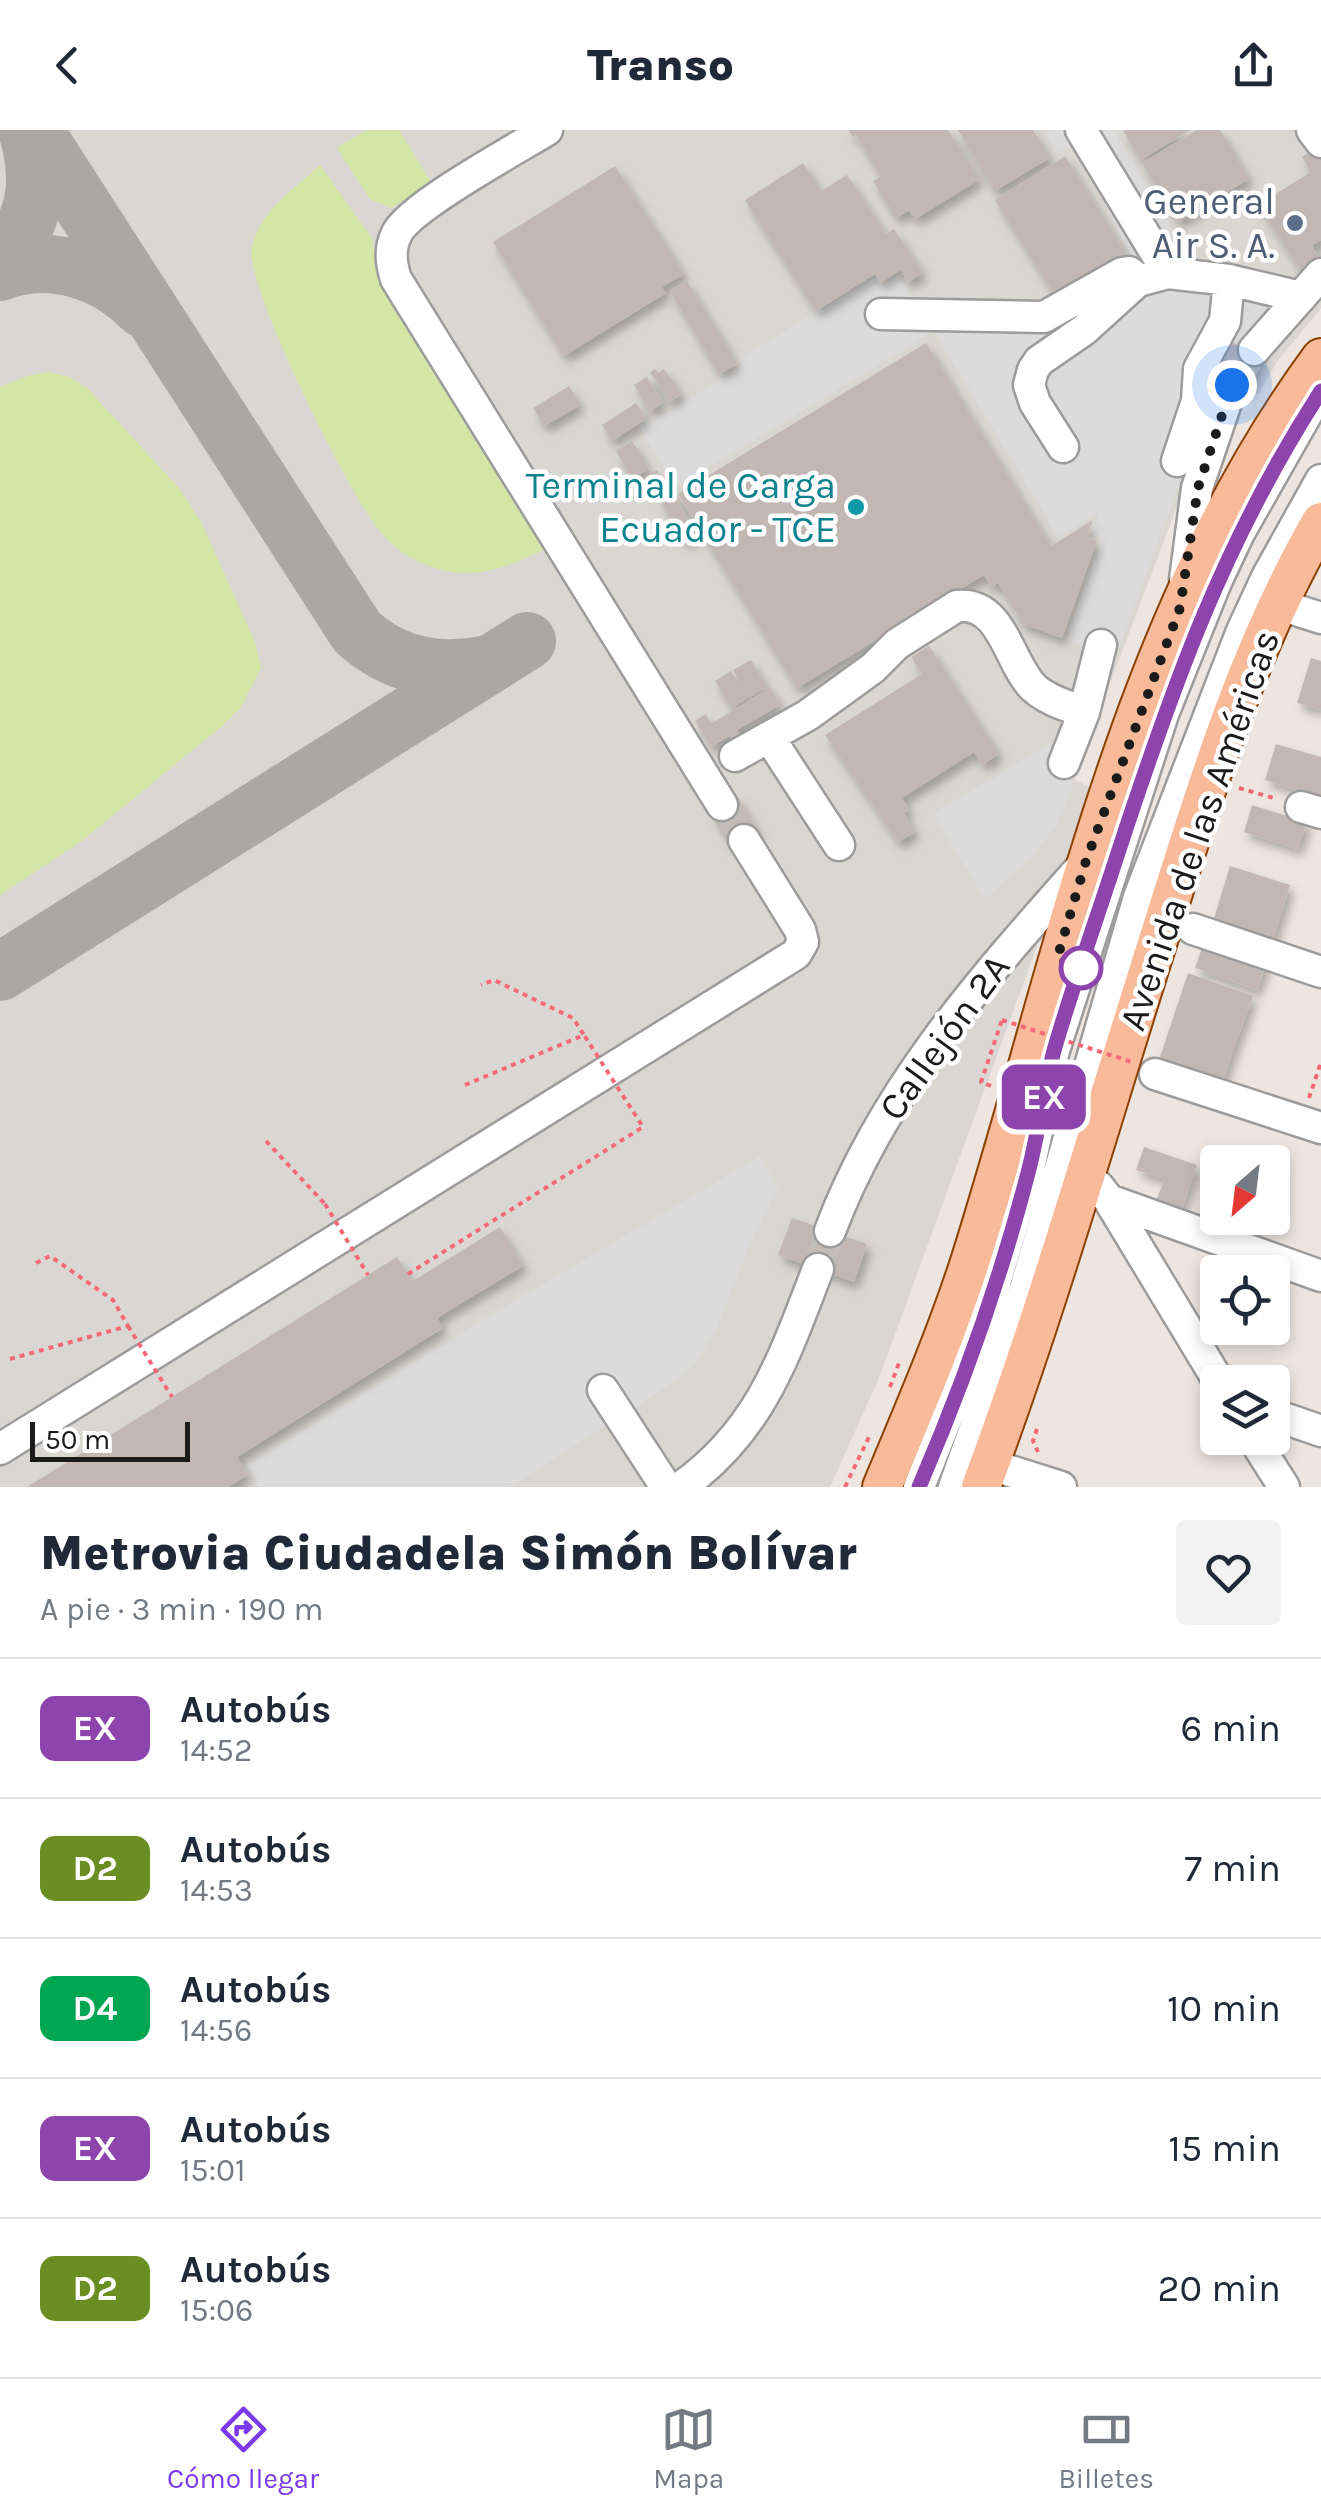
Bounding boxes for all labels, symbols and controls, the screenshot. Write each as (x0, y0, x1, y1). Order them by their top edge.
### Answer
icon: back (40, 38, 95, 93)
icon: share (1226, 38, 1281, 93)
text: Transo (587, 39, 734, 91)
place label: General Air S. A. (1143, 179, 1275, 268)
marker: General Air S. A. (1284, 212, 1306, 234)
your location (1207, 360, 1257, 410)
place label: Terminal de Carga Ecuador - TCE (525, 463, 836, 552)
marker: Terminal de Carga Ecuador - TCE (845, 496, 867, 518)
street label: Avenida de las Américas (1110, 624, 1289, 1036)
street label: Callejón 2A (869, 946, 1019, 1129)
unlabelled marker (1060, 947, 1102, 989)
line badge: EX (999, 1064, 1089, 1130)
text: EX (1022, 1077, 1066, 1118)
north arrow (1200, 1145, 1290, 1235)
map controls (1200, 1145, 1290, 1455)
button: locate (1200, 1255, 1290, 1345)
button: layers (1200, 1365, 1290, 1455)
scale bar (30, 1417, 190, 1462)
text: 50 m (45, 1423, 110, 1456)
button: heart (1176, 1520, 1281, 1625)
text: Metrovia Ciudadela Simón Bolívar (40, 1525, 857, 1581)
text: A pie · 3 min · 190 m (40, 1591, 323, 1628)
text: Autobús (180, 1687, 331, 1732)
text: 6 min (1180, 1706, 1281, 1751)
text: EX (73, 1708, 117, 1749)
text: 14:52 (180, 1732, 252, 1769)
text: Autobús (180, 1827, 331, 1872)
text: 7 min (1184, 1846, 1281, 1891)
text: D2 (72, 1848, 118, 1889)
text: 14:53 (180, 1872, 253, 1909)
text: Autobús (180, 1967, 331, 2012)
text: 10 min (1167, 1986, 1281, 2031)
text: D4 (73, 1988, 117, 2029)
text: 14:56 (180, 2012, 252, 2049)
text: Autobús (180, 2107, 331, 2152)
text: 15 min (1168, 2126, 1281, 2171)
text: EX (73, 2128, 117, 2169)
text: 15:01 (180, 2152, 246, 2189)
text: Autobús (180, 2247, 331, 2292)
text: 20 min (1158, 2266, 1281, 2311)
text: D2 (72, 2268, 118, 2309)
text: 15:06 (180, 2292, 253, 2329)
tab: Cómo llegar (167, 2402, 319, 2495)
tab: Mapa (653, 2402, 724, 2495)
tab: Billetes (1058, 2402, 1154, 2495)

